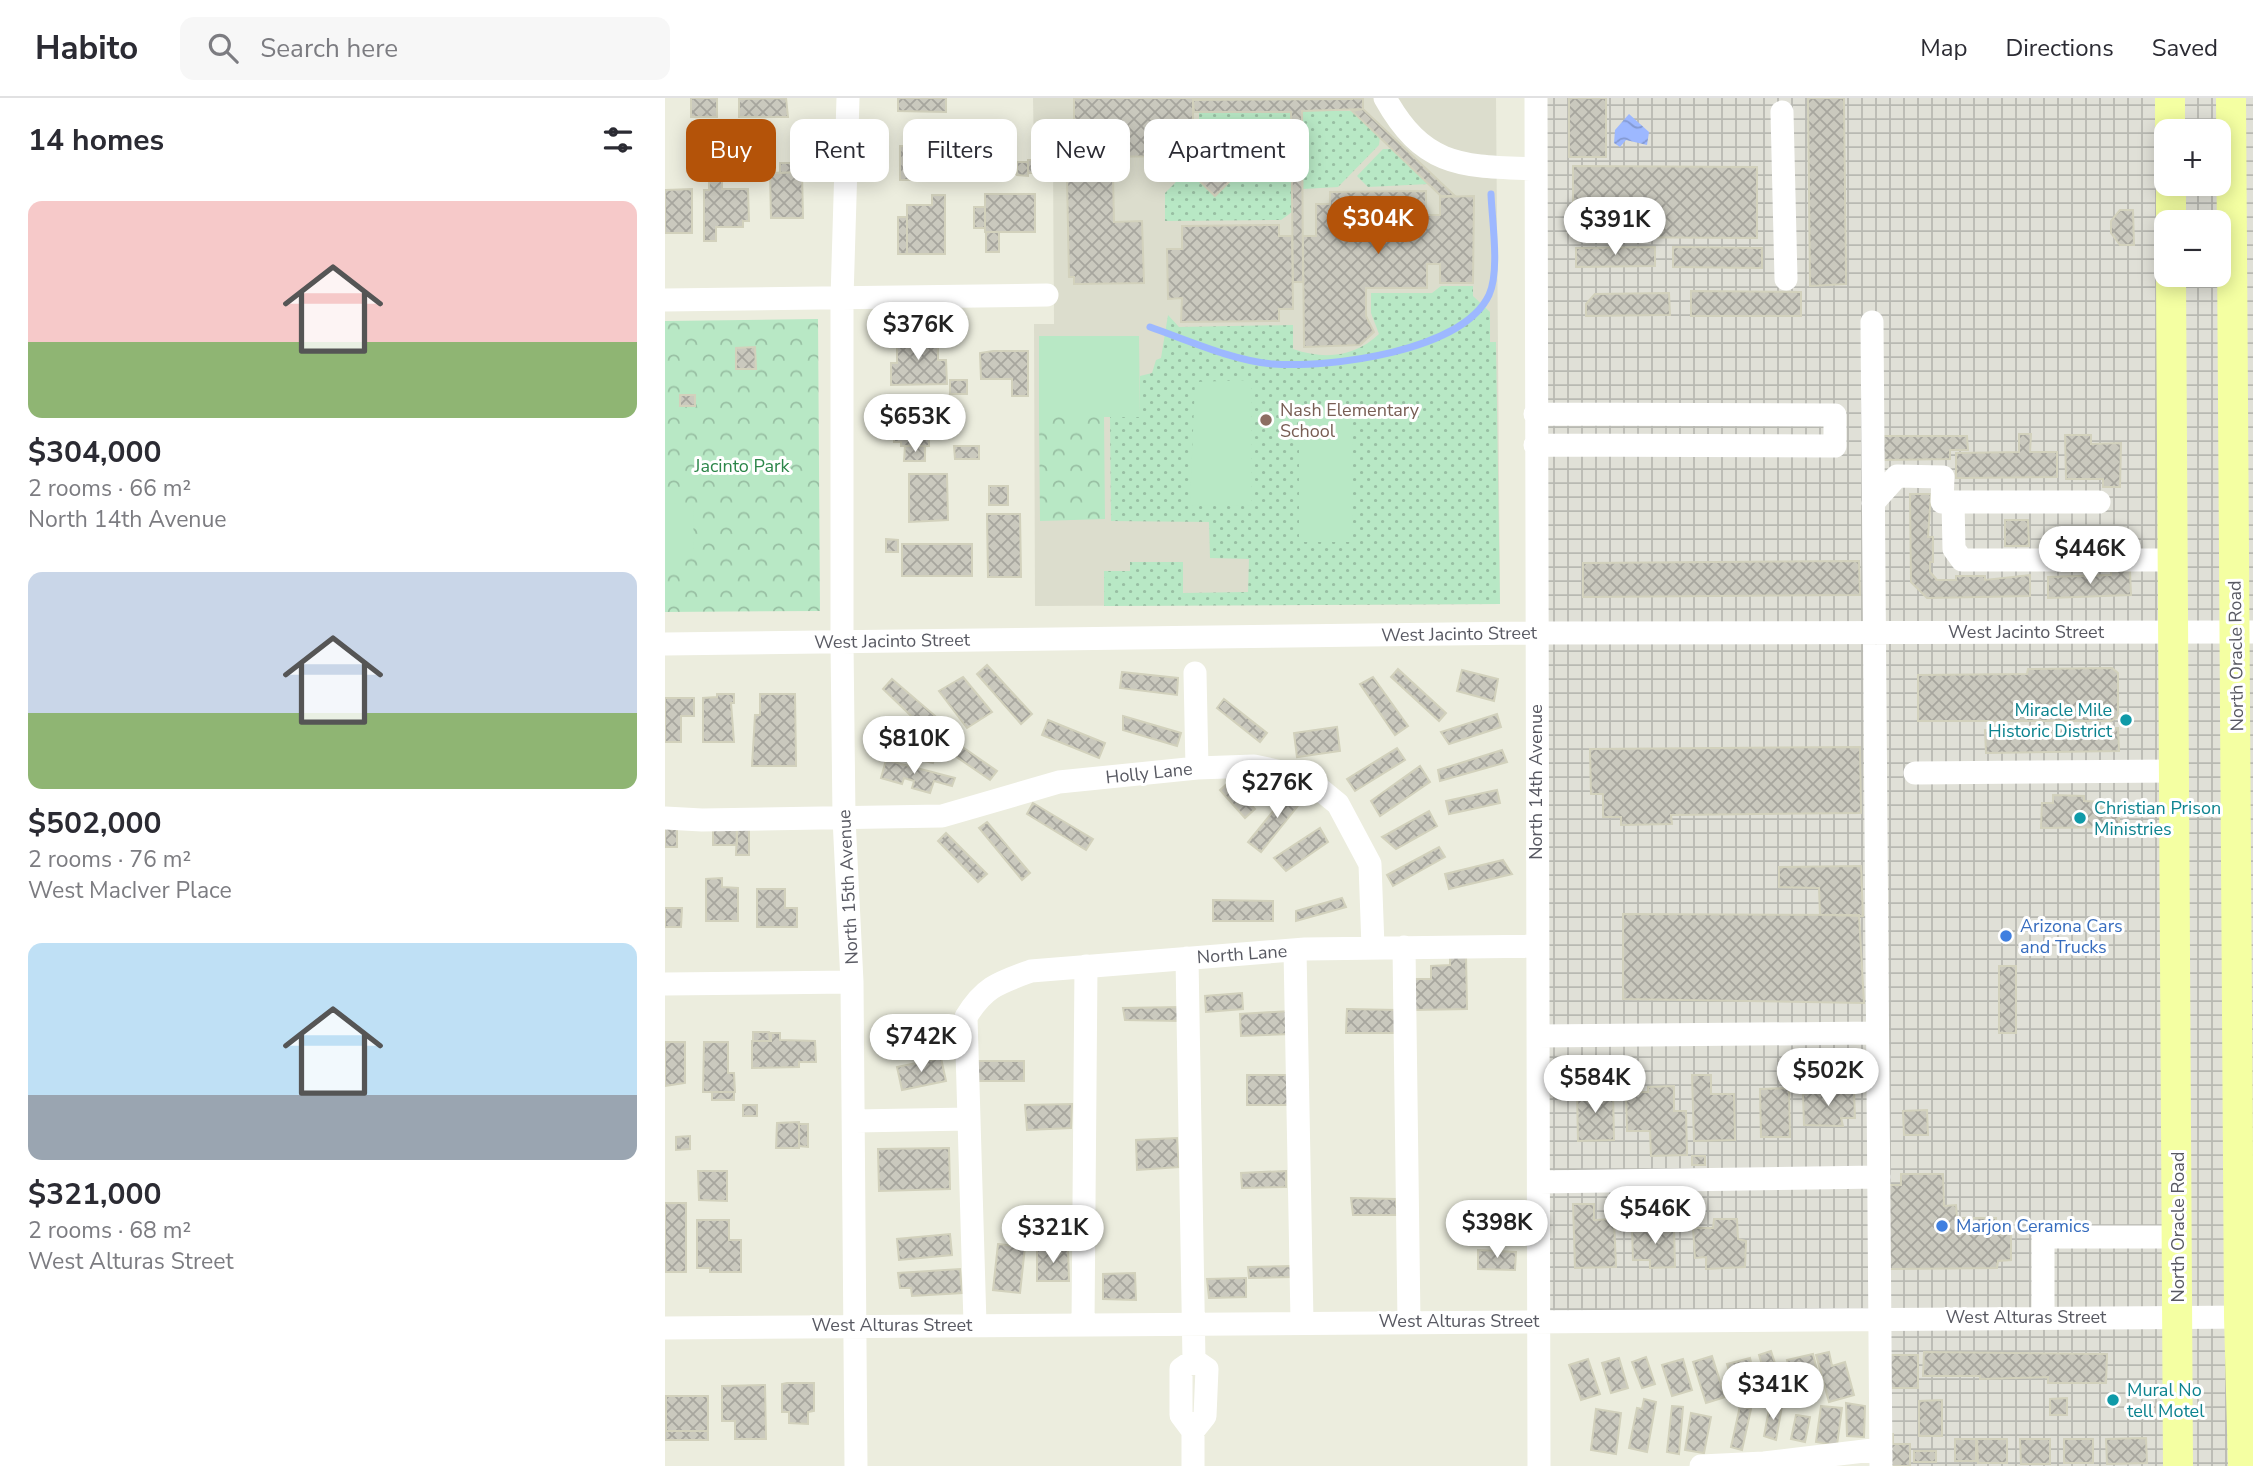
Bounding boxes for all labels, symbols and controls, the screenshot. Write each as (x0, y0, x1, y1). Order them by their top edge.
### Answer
search box (180, 17, 670, 80)
text: Habito (35, 26, 138, 71)
icon: search (204, 29, 242, 67)
text: Search here (260, 31, 398, 66)
text: Map (1920, 32, 1967, 64)
text: Directions (2005, 32, 2114, 64)
text: Saved (2152, 32, 2218, 64)
chip: Buy (686, 119, 776, 182)
chip: Rent (790, 119, 889, 182)
chip: Filters (903, 119, 1017, 182)
chip: New (1031, 119, 1130, 182)
chip: Apartment (1144, 119, 1309, 182)
map controls (2154, 119, 2231, 287)
button: + (2154, 119, 2231, 196)
text: 14 homes (28, 120, 164, 161)
icon: filters (599, 121, 637, 159)
pin: $304K (1329, 197, 1427, 256)
pin: $391K (1566, 198, 1664, 257)
text: $304K (1343, 203, 1413, 234)
text: $391K (1580, 204, 1650, 235)
button: − (2154, 210, 2231, 287)
icon: home (270, 246, 396, 372)
pin: $376K (869, 302, 967, 362)
text: $376K (883, 309, 953, 340)
pin: $653K (866, 394, 964, 454)
place label: Nash Elementary School (1280, 398, 1420, 443)
text: $653K (880, 401, 950, 432)
marker: Nash Elementary School (1258, 412, 1274, 428)
text: $304,000 (28, 432, 161, 473)
park label: Jacinto Park (694, 454, 790, 478)
text: 2 rooms · 66 m² (28, 473, 191, 504)
text: North 14th Avenue (28, 504, 227, 535)
pin: $446K (2041, 526, 2139, 586)
text: $446K (2055, 533, 2125, 564)
street label: North Oracle Road (2223, 580, 2249, 732)
icon: home (270, 617, 396, 743)
street label: West Jacinto Street (1948, 620, 2105, 644)
street label: West Jacinto Street (1381, 621, 1538, 647)
street label: West Jacinto Street (814, 628, 971, 654)
place label: Miracle Mile Historic District (1988, 698, 2113, 743)
street label: North 14th Avenue (1524, 704, 1548, 860)
marker: Miracle Mile Historic District (2118, 712, 2134, 728)
pin: $810K (865, 716, 963, 776)
text: $810K (879, 723, 949, 754)
street label: Holly Lane (1104, 757, 1194, 789)
pin: $276K (1228, 760, 1326, 820)
text: $276K (1242, 767, 1312, 798)
place label: Christian Prison Ministries (2094, 796, 2221, 841)
text: $502,000 (28, 803, 161, 844)
street label: North 15th Avenue (832, 809, 864, 965)
marker: Christian Prison Ministries (2072, 810, 2088, 826)
text: 2 rooms · 76 m² (28, 844, 191, 875)
text: West MacIver Place (28, 875, 232, 906)
place label: Arizona Cars and Trucks (2020, 914, 2123, 959)
marker: Arizona Cars and Trucks (1998, 928, 2014, 944)
street label: North Lane (1196, 939, 1288, 969)
icon: home (270, 988, 396, 1114)
pin: $742K (872, 1014, 970, 1074)
text: $742K (886, 1021, 956, 1052)
pin: $502K (1779, 1048, 1877, 1108)
text: $502K (1793, 1055, 1863, 1086)
pin: $584K (1546, 1056, 1644, 1115)
text: $584K (1560, 1062, 1630, 1093)
street label: North Oracle Road (2166, 1152, 2190, 1302)
text: $321,000 (28, 1174, 161, 1215)
pin: $546K (1606, 1186, 1704, 1246)
text: $546K (1620, 1193, 1690, 1224)
pin: $398K (1448, 1200, 1546, 1260)
pin: $321K (1004, 1206, 1102, 1265)
text: $398K (1462, 1207, 1532, 1238)
text: $321K (1018, 1212, 1088, 1243)
place label: Marjon Ceramics (1956, 1214, 2090, 1238)
text: 2 rooms · 68 m² (28, 1215, 191, 1246)
marker: Marjon Ceramics (1934, 1218, 1950, 1234)
text: West Alturas Street (28, 1246, 233, 1277)
street label: West Alturas Street (1946, 1305, 2107, 1329)
street label: West Alturas Street (1379, 1309, 1540, 1333)
street label: West Alturas Street (812, 1313, 973, 1337)
pin: $341K (1724, 1362, 1822, 1422)
text: $341K (1738, 1369, 1808, 1400)
place label: Mural No tell Motel (2127, 1378, 2205, 1423)
marker: Mural No tell Motel (2105, 1392, 2121, 1408)

